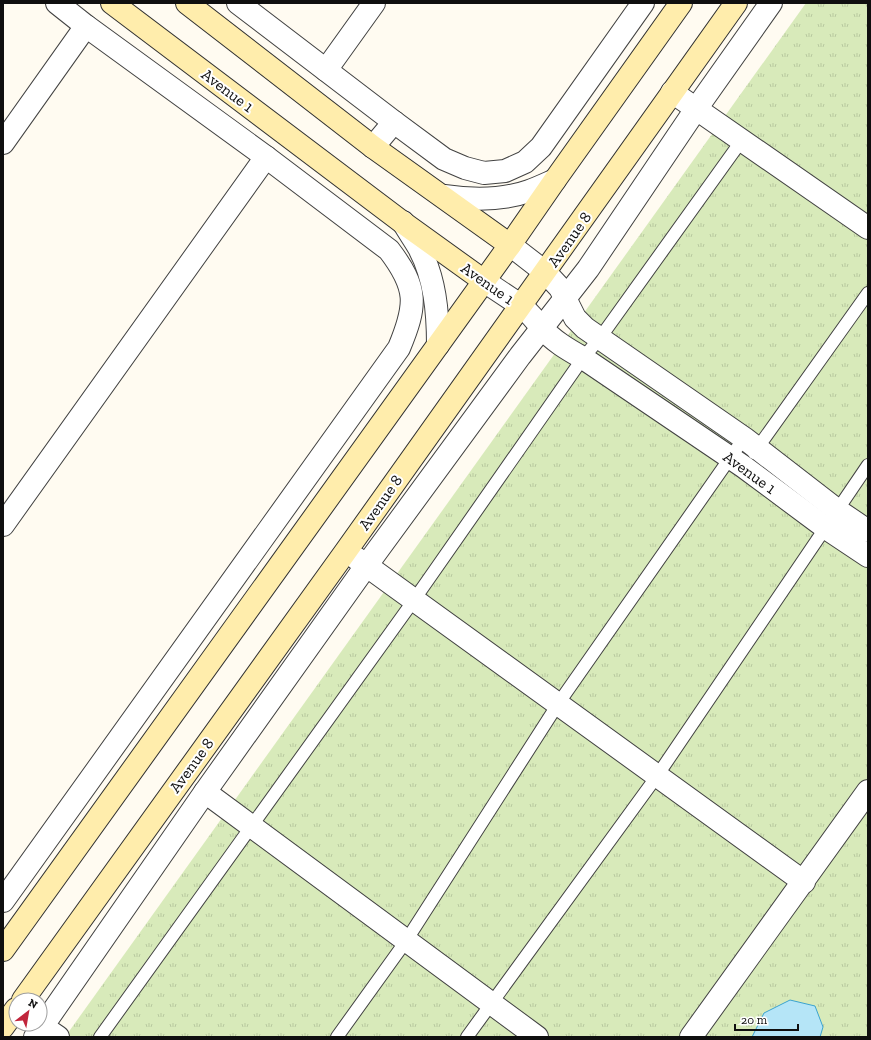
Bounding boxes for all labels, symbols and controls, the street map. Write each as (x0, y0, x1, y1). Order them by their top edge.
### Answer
street label: Avenue 1 (198, 65, 258, 116)
street label: Avenue 8 (544, 208, 595, 271)
street label: Avenue 1 (457, 258, 518, 309)
street label: Avenue 1 (720, 447, 780, 498)
street label: Avenue 8 (355, 471, 406, 534)
street label: Avenue 8 (165, 734, 218, 796)
north arrow (8, 992, 48, 1032)
text: N (26, 996, 40, 1012)
scale bar (735, 1006, 798, 1032)
text: 20 m (741, 1013, 768, 1027)

